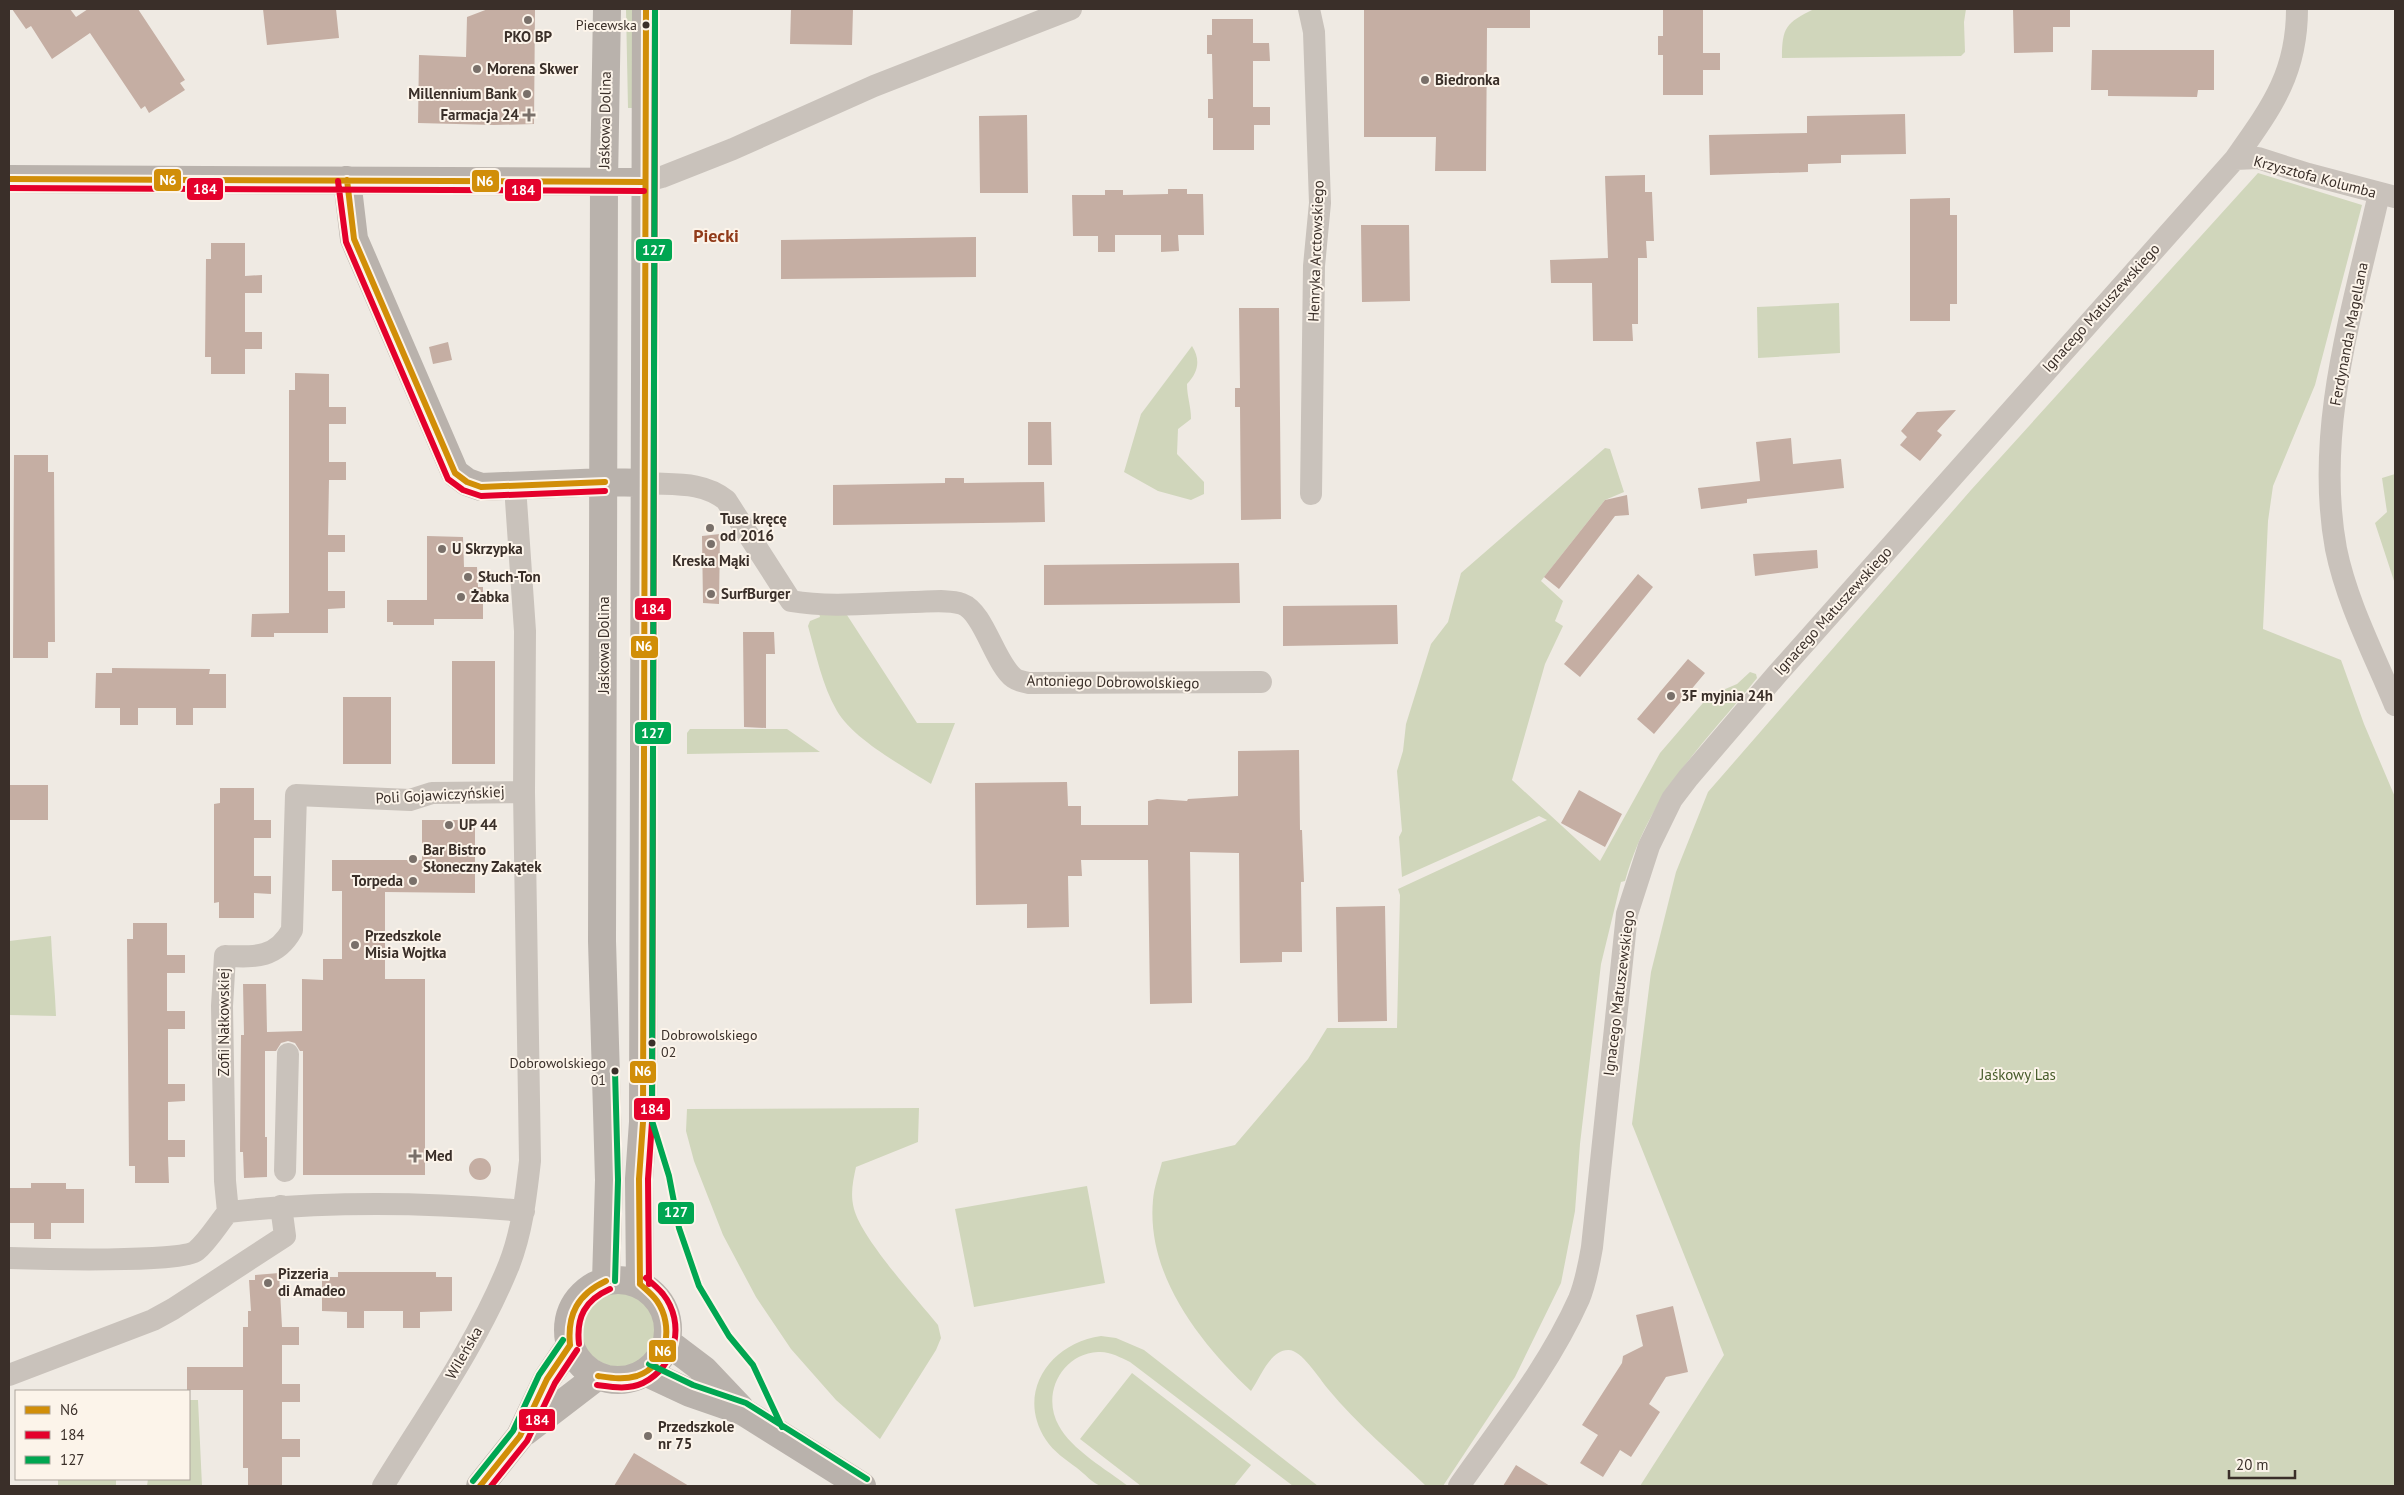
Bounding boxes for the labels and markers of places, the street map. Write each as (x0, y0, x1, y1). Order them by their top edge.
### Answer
marker: PKO BP (522, 14, 534, 26)
place label: Piecewska (576, 16, 637, 34)
marker: Piecewska (641, 20, 651, 30)
place label: PKO BP (504, 27, 552, 46)
place label: Morena Skwer (487, 59, 579, 78)
marker: Morena Skwer (471, 63, 483, 75)
place label: Biedronka (1435, 70, 1500, 89)
marker: Biedronka (1419, 74, 1431, 86)
place label: Millennium Bank (408, 84, 518, 103)
marker: Millennium Bank (521, 88, 533, 100)
place label: Farmacja 24 (440, 105, 519, 124)
marker: Farmacja 24 (523, 109, 535, 121)
place label: Tuse kręcę od 2016 (720, 509, 787, 545)
marker: Tuse kręcę od 2016 (704, 522, 716, 534)
marker: Kreska Mąki (705, 538, 717, 550)
place label: U Skrzypka (452, 539, 523, 558)
marker: U Skrzypka (436, 543, 448, 555)
place label: Kreska Mąki (672, 551, 750, 570)
place label: Słuch-Ton (478, 567, 541, 586)
marker: Słuch-Ton (462, 571, 474, 583)
place label: SurfBurger (721, 584, 791, 603)
place label: Żabka (471, 587, 509, 606)
marker: SurfBurger (705, 588, 717, 600)
marker: Żabka (455, 591, 467, 603)
place label: 3F myjnia 24h (1681, 686, 1773, 705)
marker: 3F myjnia 24h (1665, 690, 1677, 702)
place label: UP 44 (459, 815, 498, 834)
marker: UP 44 (443, 819, 455, 831)
place label: Bar Bistro Słoneczny Zakątek (423, 840, 542, 876)
marker: Bar Bistro Słoneczny Zakątek (407, 853, 419, 865)
place label: Torpeda (352, 871, 403, 890)
marker: Torpeda (407, 875, 419, 887)
place label: Przedszkole Misia Wojtka (365, 926, 447, 962)
marker: Przedszkole Misia Wojtka (349, 939, 361, 951)
place label: Dobrowolskiego 02 (661, 1026, 757, 1061)
marker: Dobrowolskiego 02 (647, 1038, 657, 1048)
place label: Dobrowolskiego 01 (510, 1054, 606, 1089)
marker: Dobrowolskiego 01 (610, 1066, 620, 1076)
place label: Med (425, 1146, 453, 1165)
marker: Med (409, 1150, 421, 1162)
place label: Pizzeria di Amadeo (278, 1264, 346, 1300)
marker: Pizzeria di Amadeo (262, 1277, 274, 1289)
place label: Przedszkole nr 75 (658, 1417, 735, 1453)
marker: Przedszkole nr 75 (642, 1430, 654, 1442)

